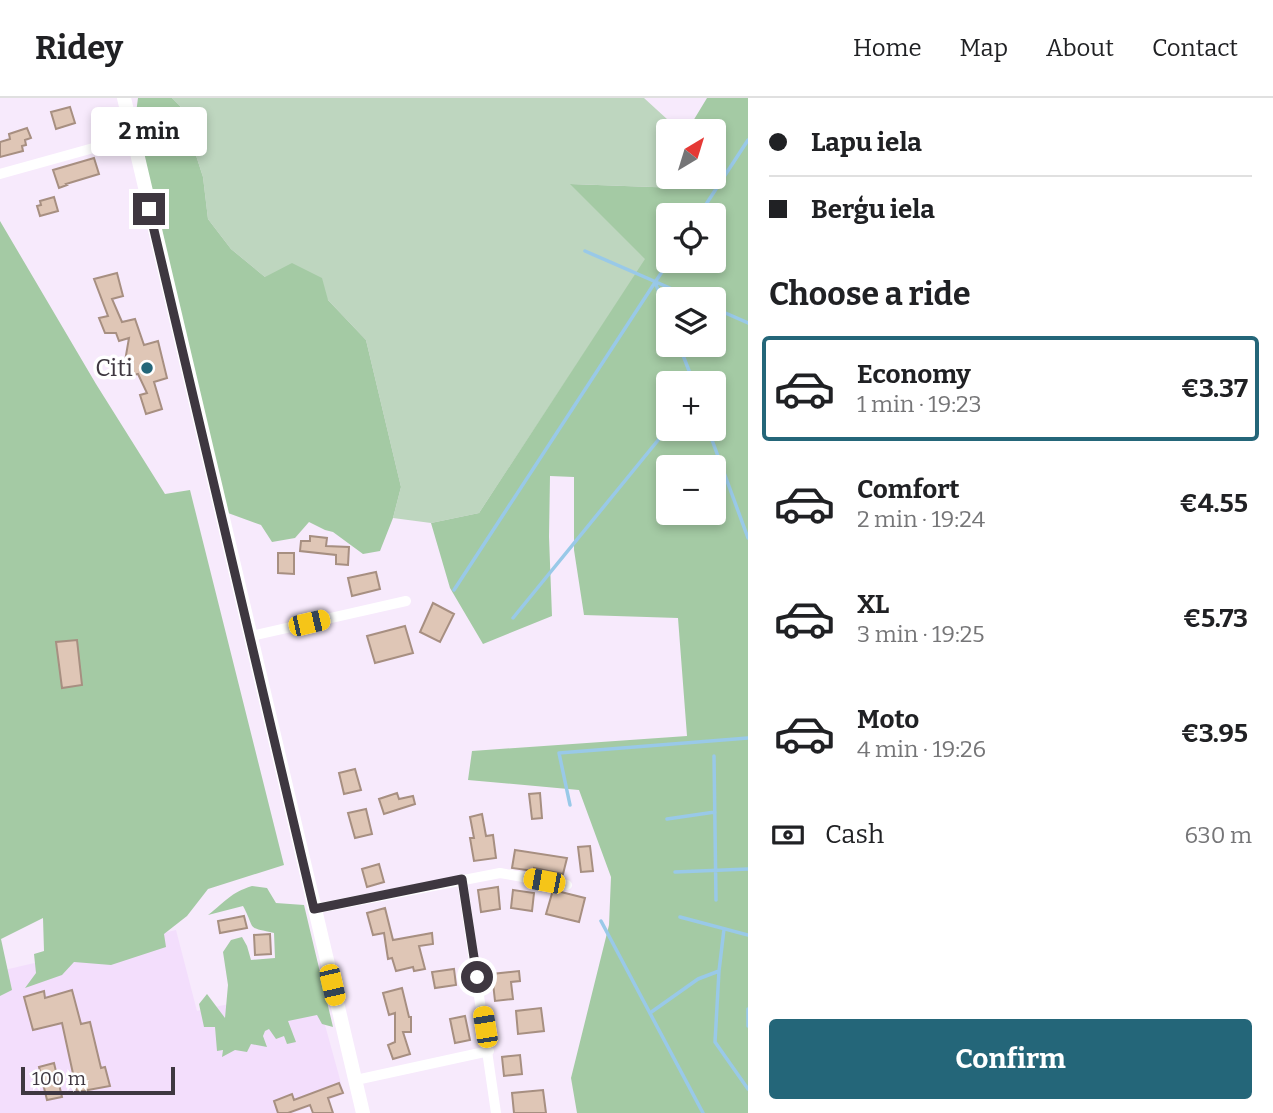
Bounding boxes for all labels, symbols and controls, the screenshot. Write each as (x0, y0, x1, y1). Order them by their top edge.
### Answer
text: Ridey (35, 28, 123, 68)
text: Home (853, 34, 922, 62)
text: Map (960, 34, 1008, 62)
text: About (1046, 34, 1114, 62)
text: Contact (1152, 34, 1238, 62)
callout: 2 min (91, 108, 207, 156)
text: 2 min (118, 117, 180, 145)
north arrow (656, 119, 726, 189)
map controls (656, 119, 726, 525)
text: Lapu iela (811, 127, 922, 158)
route end (133, 193, 165, 225)
text: Berģu iela (811, 194, 935, 225)
button: locate (656, 203, 726, 273)
text: Choose a ride (769, 275, 970, 313)
button: layers (656, 287, 726, 357)
place label: Citi (95, 354, 133, 382)
icon: car (773, 357, 836, 420)
text: Economy (857, 359, 971, 390)
marker: Citi (139, 360, 155, 376)
button: + (656, 371, 726, 441)
text: €3.37 (1181, 373, 1248, 404)
text: 1 min · 19:23 (857, 390, 982, 418)
button: − (656, 455, 726, 525)
icon: car (773, 472, 836, 535)
text: Comfort (857, 474, 960, 505)
text: €4.55 (1180, 488, 1248, 519)
text: 2 min · 19:24 (857, 505, 985, 533)
icon: car (773, 587, 836, 650)
text: XL (857, 589, 889, 620)
text: €5.73 (1183, 603, 1248, 634)
car (287, 608, 332, 638)
text: 3 min · 19:25 (857, 620, 985, 648)
icon: car (773, 702, 836, 765)
text: Moto (857, 704, 919, 735)
text: €3.95 (1181, 718, 1248, 749)
text: 4 min · 19:26 (857, 735, 986, 763)
icon: cash (769, 816, 807, 854)
text: Cash (825, 819, 884, 850)
text: 630 m (1184, 821, 1252, 849)
car (522, 867, 567, 895)
route start (461, 961, 493, 993)
car (318, 962, 347, 1008)
car (472, 1005, 499, 1049)
button: Confirm (769, 1019, 1252, 1099)
scale bar (21, 1064, 175, 1096)
text: 100 m (32, 1067, 86, 1090)

